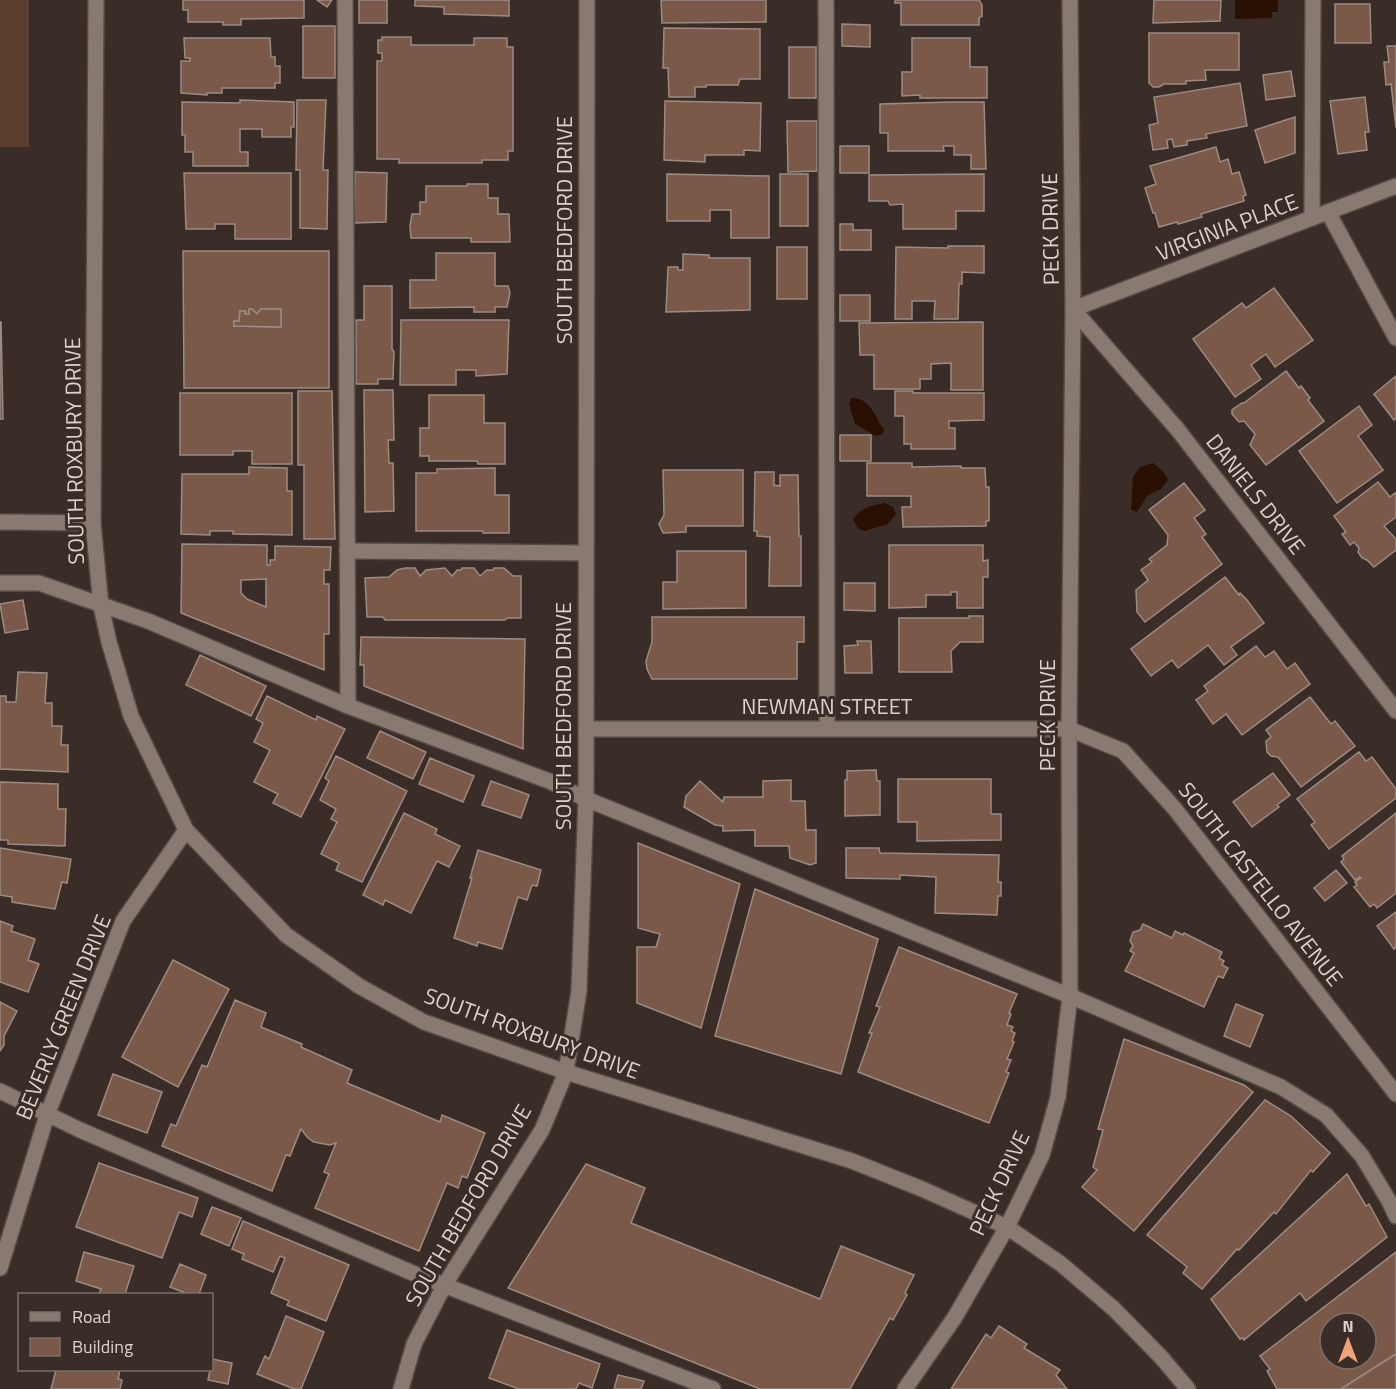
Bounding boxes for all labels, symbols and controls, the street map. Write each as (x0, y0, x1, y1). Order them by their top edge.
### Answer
street label: SOUTH BEDFORD DRIVE (547, 116, 581, 344)
street label: PECK DRIVE (1032, 172, 1068, 286)
street label: VIRGINIA PLACE (1151, 184, 1303, 270)
street label: SOUTH ROXBURY DRIVE (55, 337, 93, 565)
street label: DANIELS DRIVE (1198, 426, 1314, 562)
street label: SOUTH BEDFORD DRIVE (546, 602, 580, 830)
street label: PECK DRIVE (1030, 659, 1064, 771)
street label: NEWMAN STREET (742, 689, 913, 723)
street label: SOUTH CASTELLO AVENUE (1170, 775, 1352, 993)
street label: BEVERLY GREEN DRIVE (6, 909, 120, 1125)
street label: SOUTH ROXBURY DRIVE (419, 978, 645, 1088)
street label: SOUTH BEDFORD DRIVE (396, 1098, 540, 1312)
street label: PECK DRIVE (960, 1125, 1038, 1241)
legend (18, 1293, 213, 1371)
text: Road (72, 1303, 111, 1330)
north arrow (1318, 1311, 1378, 1371)
text: N (1342, 1314, 1354, 1338)
text: Building (72, 1333, 133, 1360)

